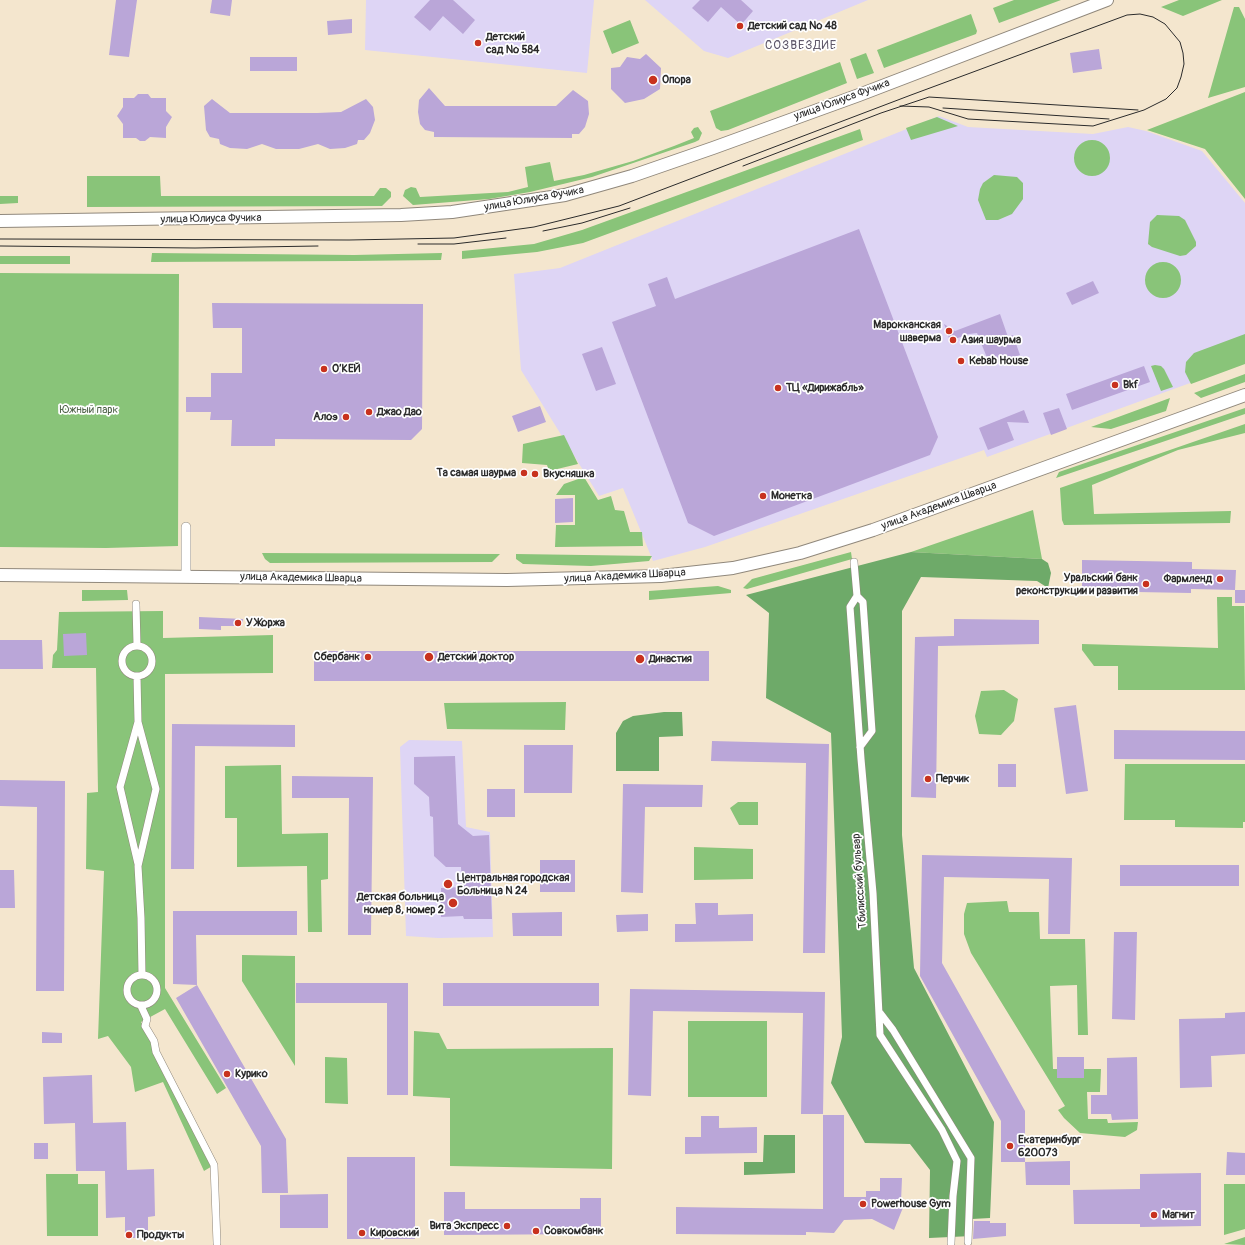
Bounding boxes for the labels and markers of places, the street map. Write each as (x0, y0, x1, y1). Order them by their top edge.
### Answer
place label: Детский сад № 48 (748, 19, 837, 33)
marker: Детский сад № 48 (735, 21, 745, 31)
place label: Детский сад № 584 (486, 30, 539, 56)
marker: Детский сад № 584 (473, 38, 483, 48)
place label: Опора (662, 73, 691, 87)
marker: Опора (647, 74, 659, 86)
place label: Марокканская шаверма (873, 318, 941, 344)
marker: Марокканская шаверма (944, 326, 954, 336)
place label: Азия шаурма (961, 333, 1021, 347)
marker: Азия шаурма (948, 335, 958, 345)
place label: Kebab House (969, 354, 1028, 368)
marker: Kebab House (956, 356, 966, 366)
place label: О’КЕЙ (332, 362, 360, 376)
marker: О’КЕЙ (319, 364, 329, 374)
place label: Bkf (1123, 378, 1138, 392)
marker: Bkf (1110, 380, 1120, 390)
place label: ТЦ «Дирижабль» (786, 381, 864, 395)
marker: ТЦ «Дирижабль» (773, 383, 783, 393)
place label: Джао Дао (377, 405, 422, 419)
marker: Джао Дао (364, 407, 374, 417)
place label: Алоэ (313, 410, 338, 424)
marker: Алоэ (341, 412, 351, 422)
place label: Та самая шаурма (437, 466, 516, 480)
place label: Вкусняшка (543, 467, 594, 481)
marker: Та самая шаурма (519, 468, 529, 478)
marker: Вкусняшка (530, 469, 540, 479)
place label: Монетка (771, 489, 812, 503)
marker: Монетка (758, 491, 768, 501)
place label: Уральский банк реконструкции и развития (1016, 571, 1138, 597)
place label: Фармленд (1164, 572, 1212, 586)
marker: Фармленд (1215, 574, 1225, 584)
marker: Уральский банк реконструкции и развития (1141, 579, 1151, 589)
place label: У Жоржа (246, 616, 285, 630)
marker: У Жоржа (233, 618, 243, 628)
place label: Сбербанк (314, 650, 360, 664)
place label: Детский доктор (438, 650, 514, 664)
marker: Детский доктор (423, 651, 435, 663)
marker: Сбербанк (363, 652, 373, 662)
place label: Династия (649, 652, 692, 666)
marker: Династия (634, 653, 646, 665)
place label: Перчик (936, 772, 969, 786)
marker: Перчик (923, 774, 933, 784)
place label: Центральная городская Больница N 24 (457, 871, 569, 897)
marker: Центральная городская Больница N 24 (442, 878, 454, 890)
place label: Детская больница номер 8, номер 2 (357, 890, 444, 916)
marker: Детская больница номер 8, номер 2 (447, 897, 459, 909)
place label: Курико (235, 1067, 268, 1081)
marker: Курико (222, 1069, 232, 1079)
place label: Екатеринбург 620073 (1018, 1133, 1081, 1159)
marker: Екатеринбург 620073 (1005, 1141, 1015, 1151)
place label: Powerhouse Gym (871, 1197, 951, 1211)
marker: Powerhouse Gym (858, 1199, 868, 1209)
place label: Магнит (1162, 1208, 1195, 1222)
marker: Магнит (1149, 1210, 1159, 1220)
place label: Вита Экспресс (430, 1219, 499, 1233)
marker: Вита Экспресс (502, 1221, 512, 1231)
place label: Совкомбанк (544, 1224, 604, 1238)
place label: Кировский (370, 1226, 419, 1240)
marker: Совкомбанк (531, 1226, 541, 1236)
place label: Продукты (137, 1228, 184, 1242)
marker: Кировский (357, 1228, 367, 1238)
marker: Продукты (124, 1230, 134, 1240)

